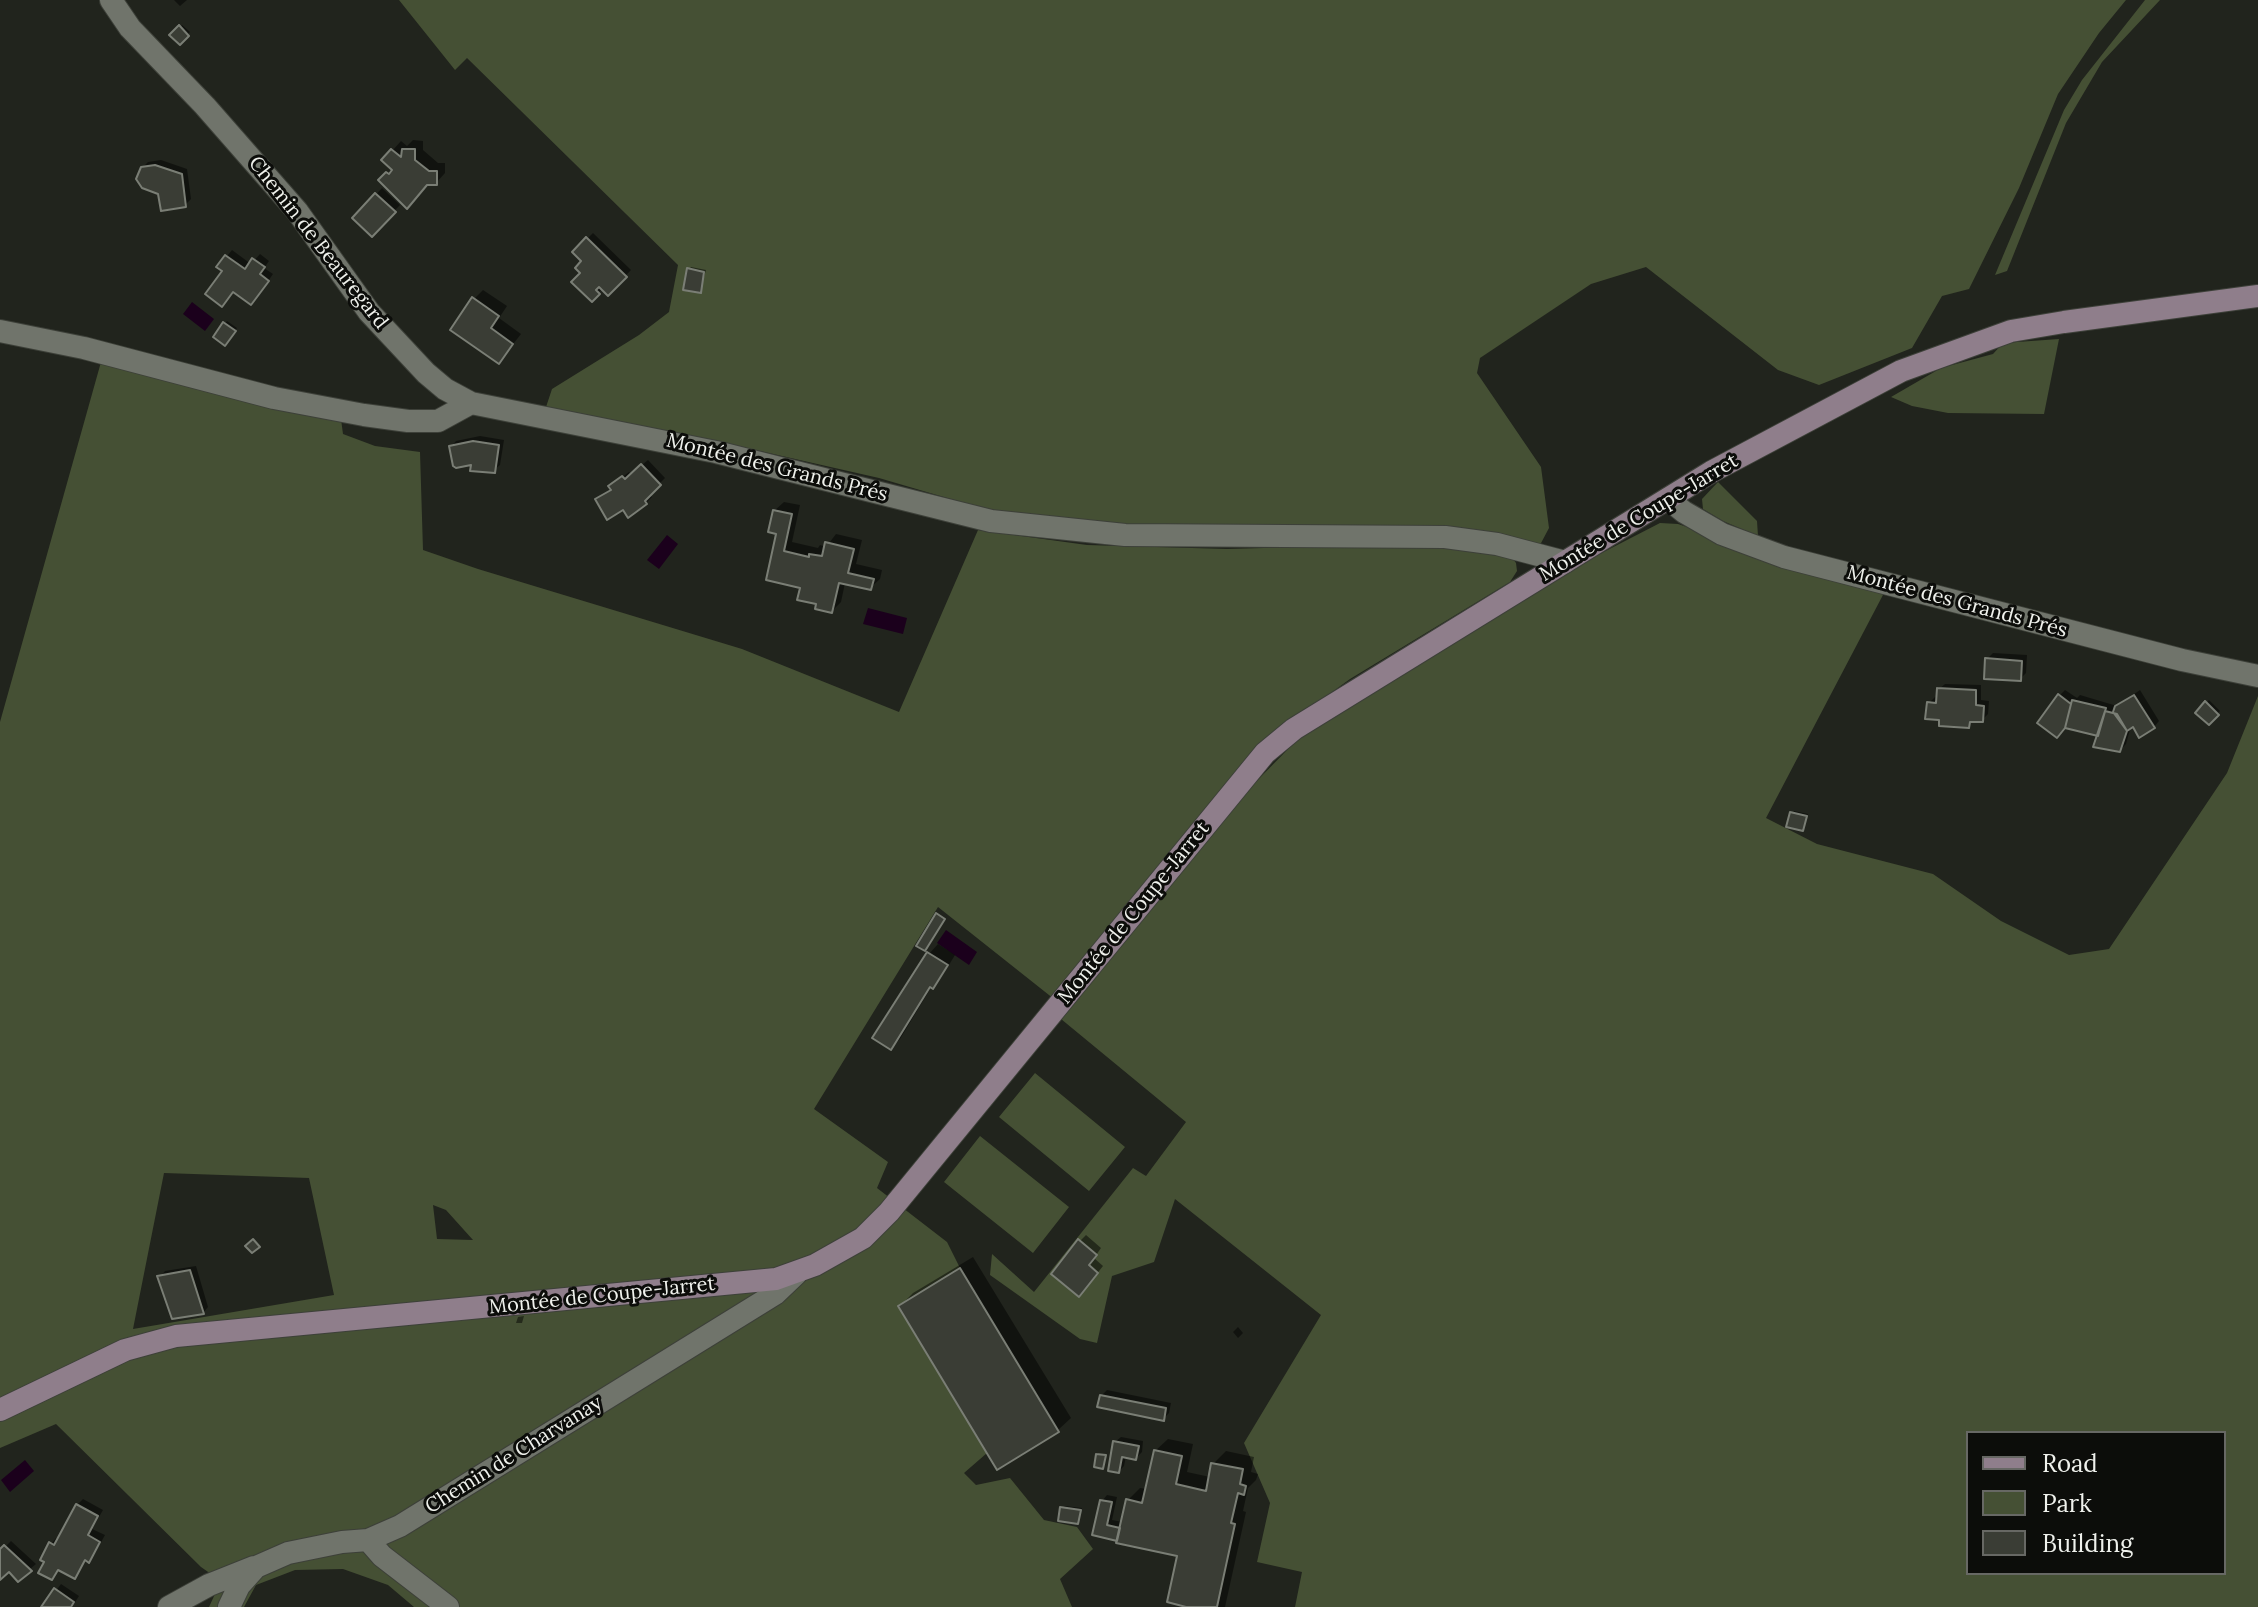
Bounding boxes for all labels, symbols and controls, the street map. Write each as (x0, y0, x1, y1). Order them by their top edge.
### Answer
street label: Chemin de Beauregard (243, 152, 393, 334)
street label: Montée des Grands Prés (664, 429, 890, 507)
street label: Montée de Coupe-Jarret (1535, 449, 1743, 587)
street label: Montée des Grands Prés (1844, 561, 2070, 643)
street label: Montée de Coupe-Jarret (1053, 817, 1215, 1009)
street label: Montée de Coupe-Jarret (488, 1272, 716, 1320)
street label: Chemin de Charvanay (421, 1391, 607, 1519)
legend (1966, 1431, 2226, 1575)
text: Road (2042, 1448, 2098, 1479)
text: Park (2042, 1488, 2092, 1519)
text: Building (2042, 1528, 2133, 1559)

